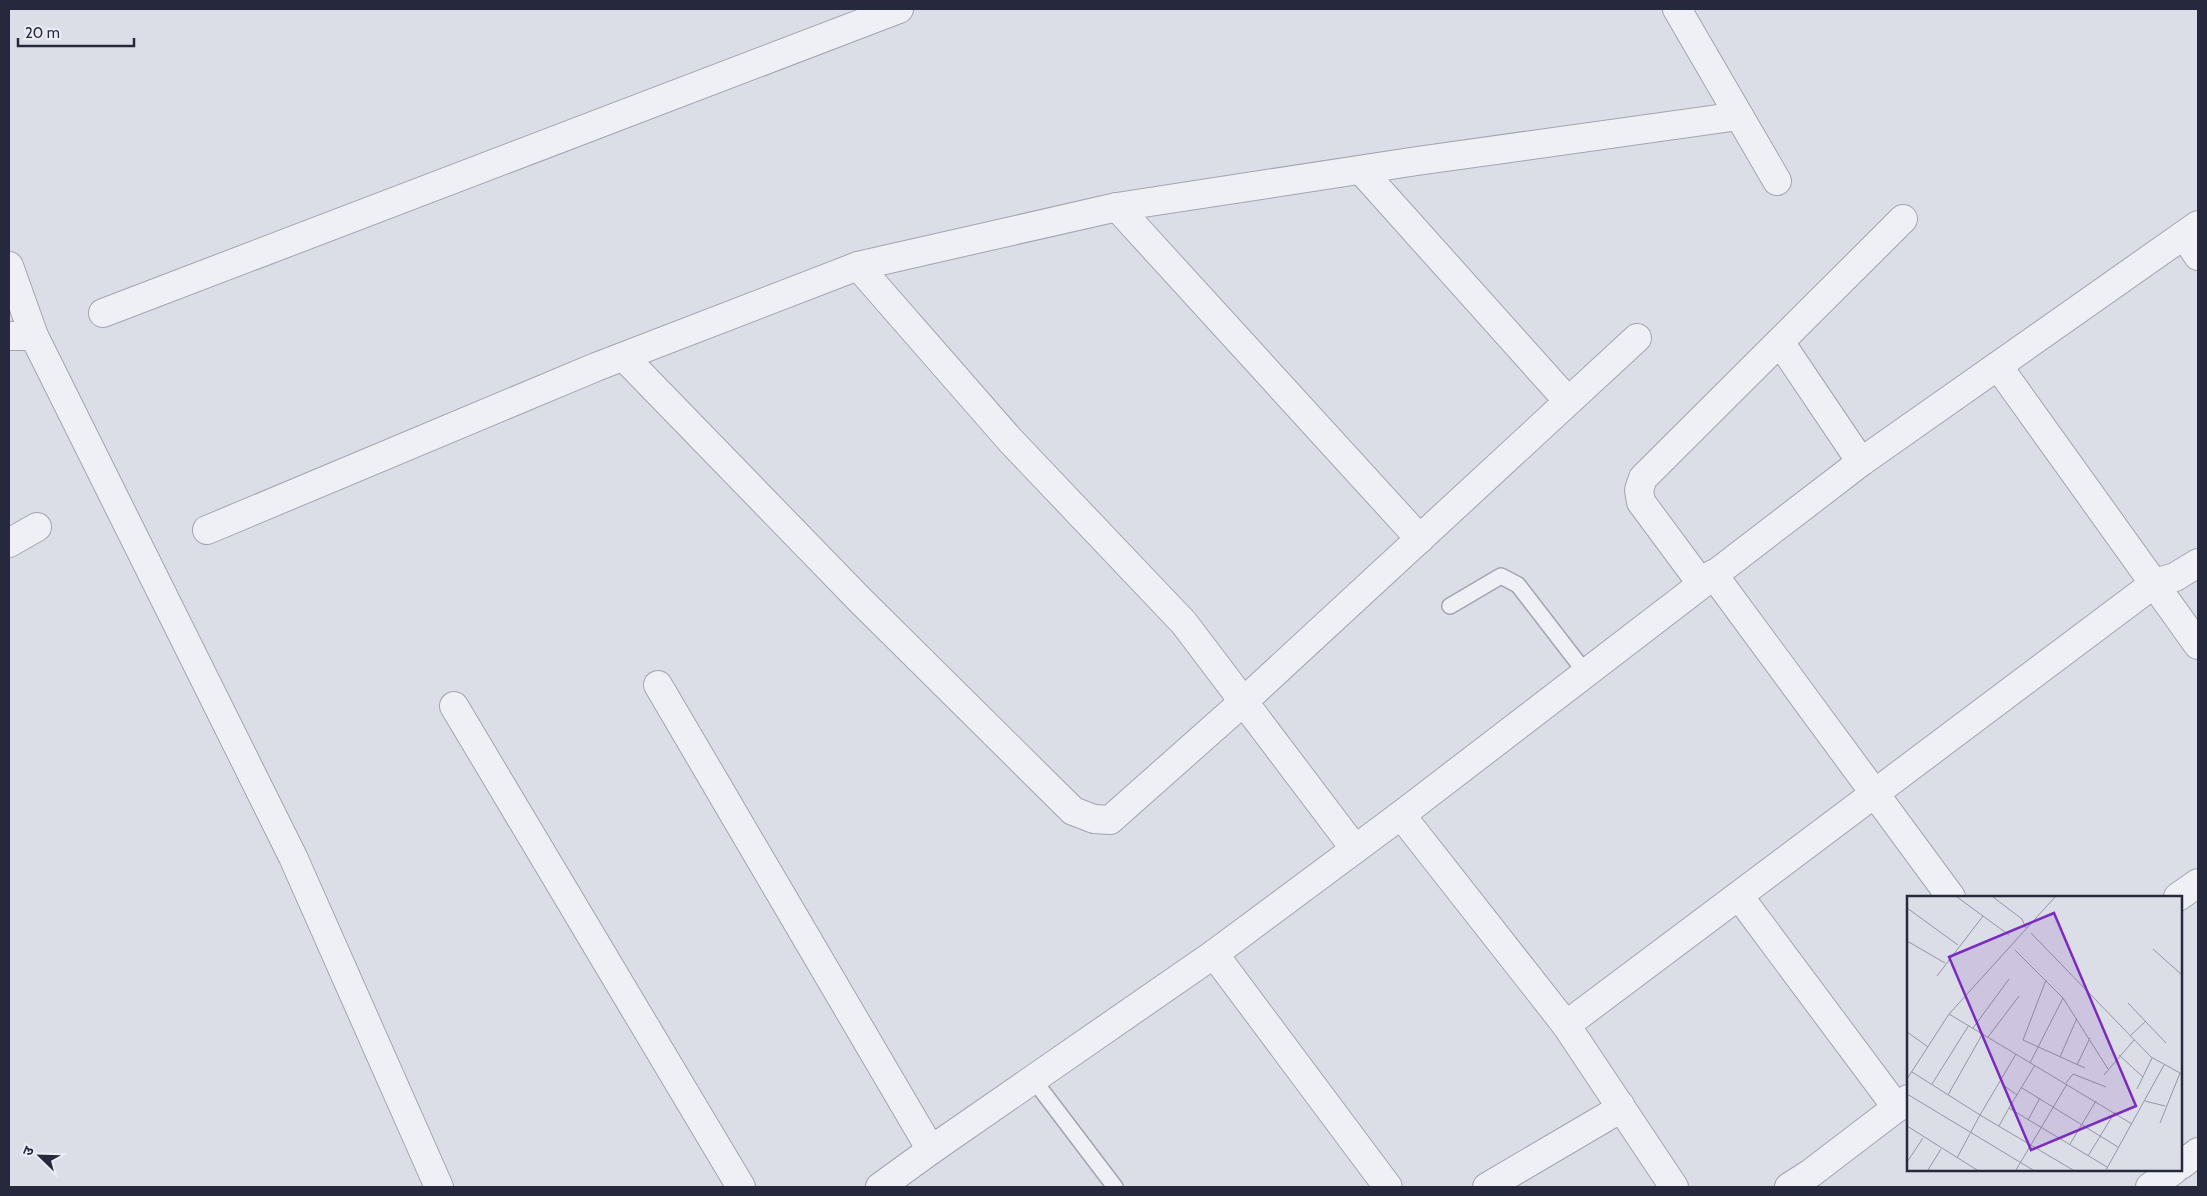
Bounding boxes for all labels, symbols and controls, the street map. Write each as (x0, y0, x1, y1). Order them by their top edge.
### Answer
scale bar (18, 15, 134, 47)
text: 20 m (25, 24, 60, 42)
inset map (1907, 896, 2182, 1171)
north arrow (15, 1131, 65, 1181)
text: उ (18, 1143, 38, 1158)

